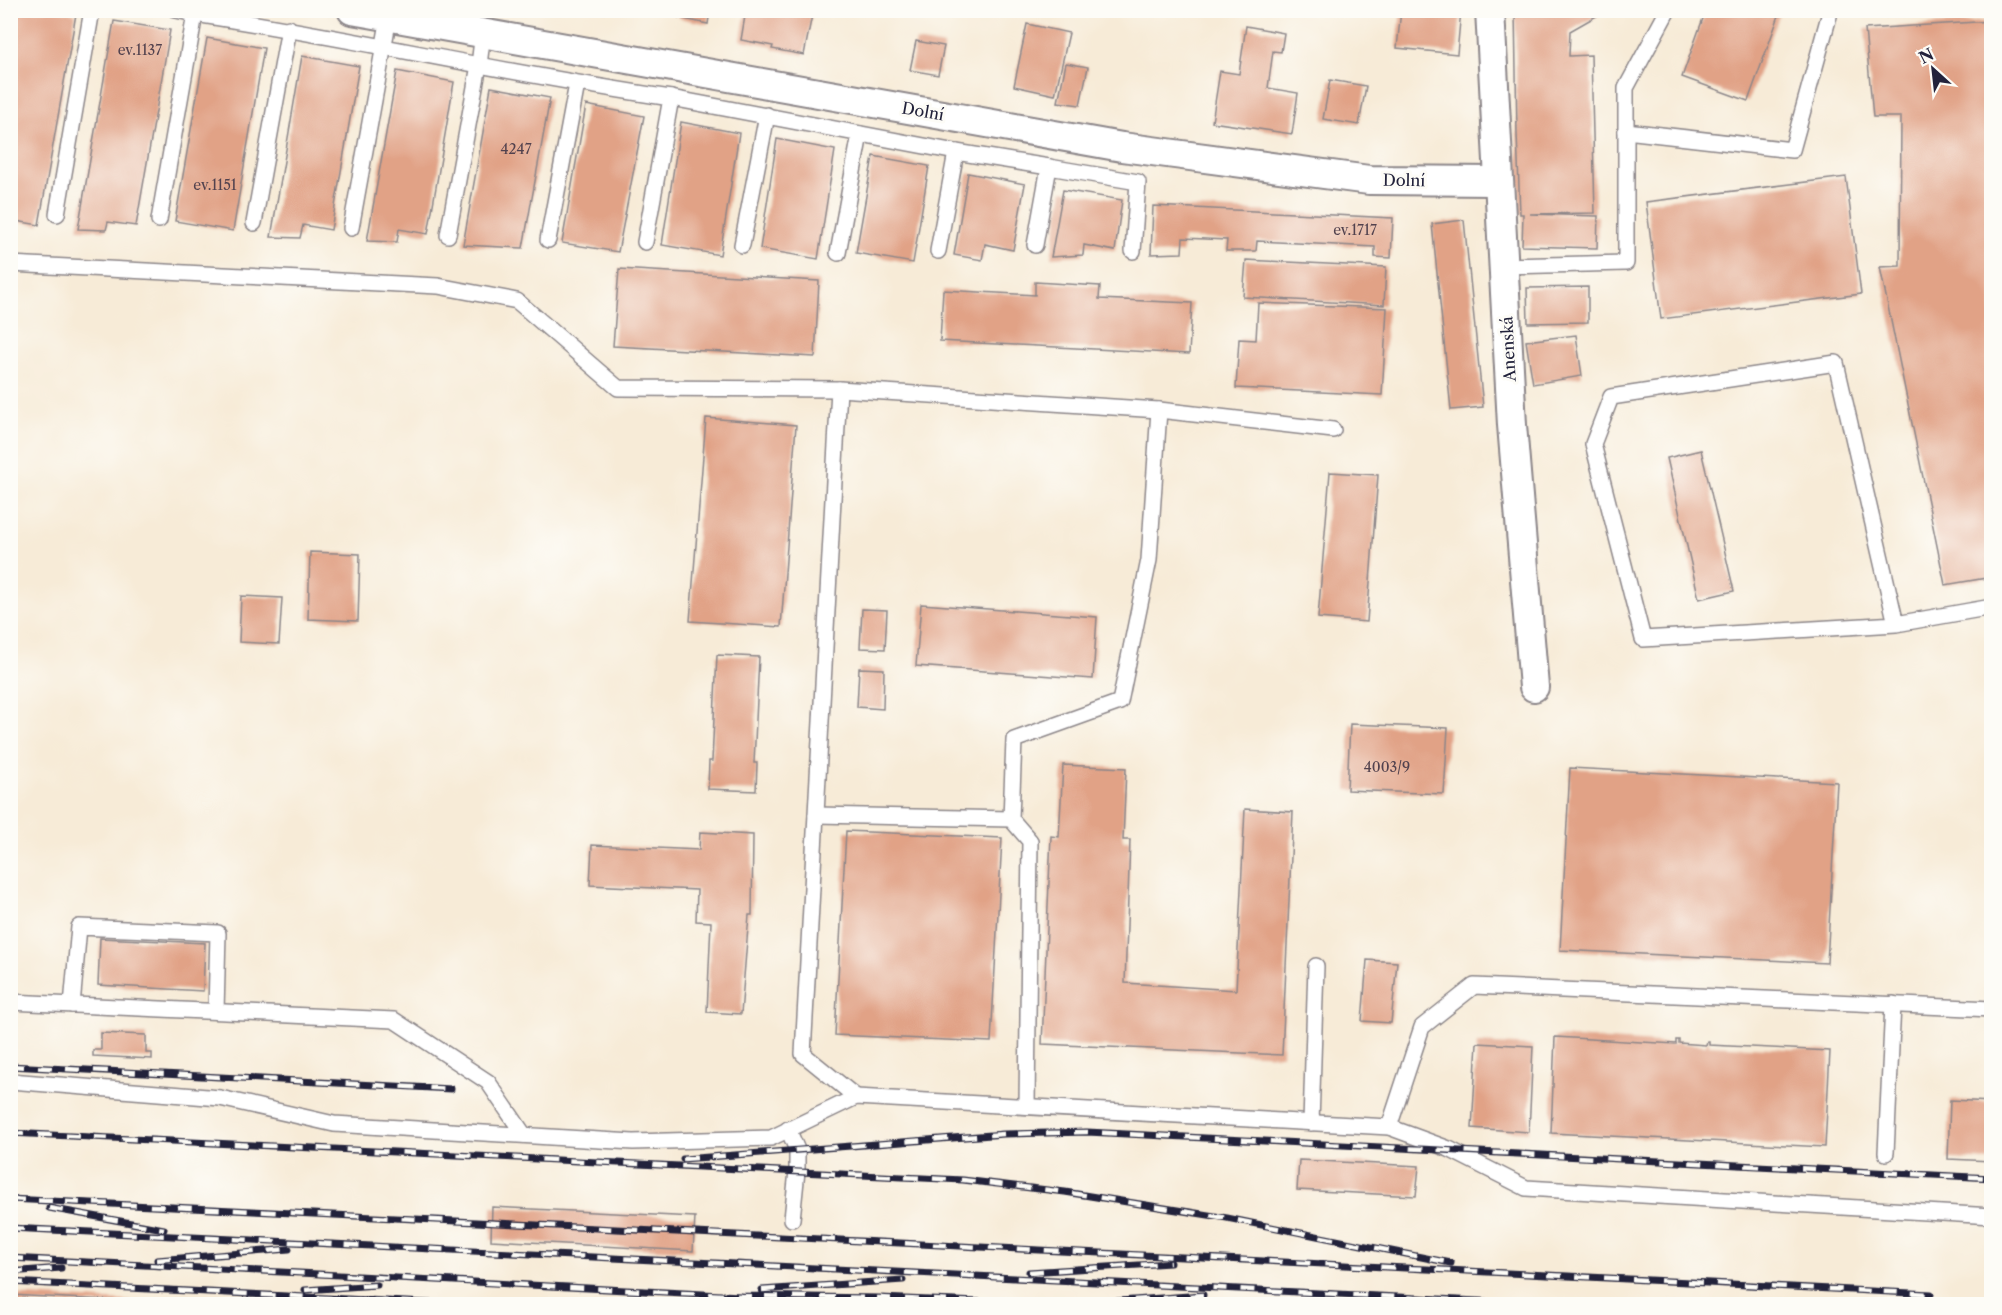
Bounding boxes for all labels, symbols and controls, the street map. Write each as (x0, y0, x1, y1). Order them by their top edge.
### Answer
north arrow (1903, 39, 1963, 99)
house number: ev.1137 (118, 41, 162, 59)
text: N (1915, 44, 1937, 68)
street label: Dolní (900, 97, 946, 125)
house number: 4247 (500, 140, 532, 158)
street label: Dolní (1383, 170, 1426, 190)
house number: ev.1151 (193, 176, 237, 194)
house number: ev.1717 (1333, 221, 1377, 239)
street label: Anenská (1496, 315, 1520, 383)
house number: 4003/9 (1364, 758, 1410, 776)

